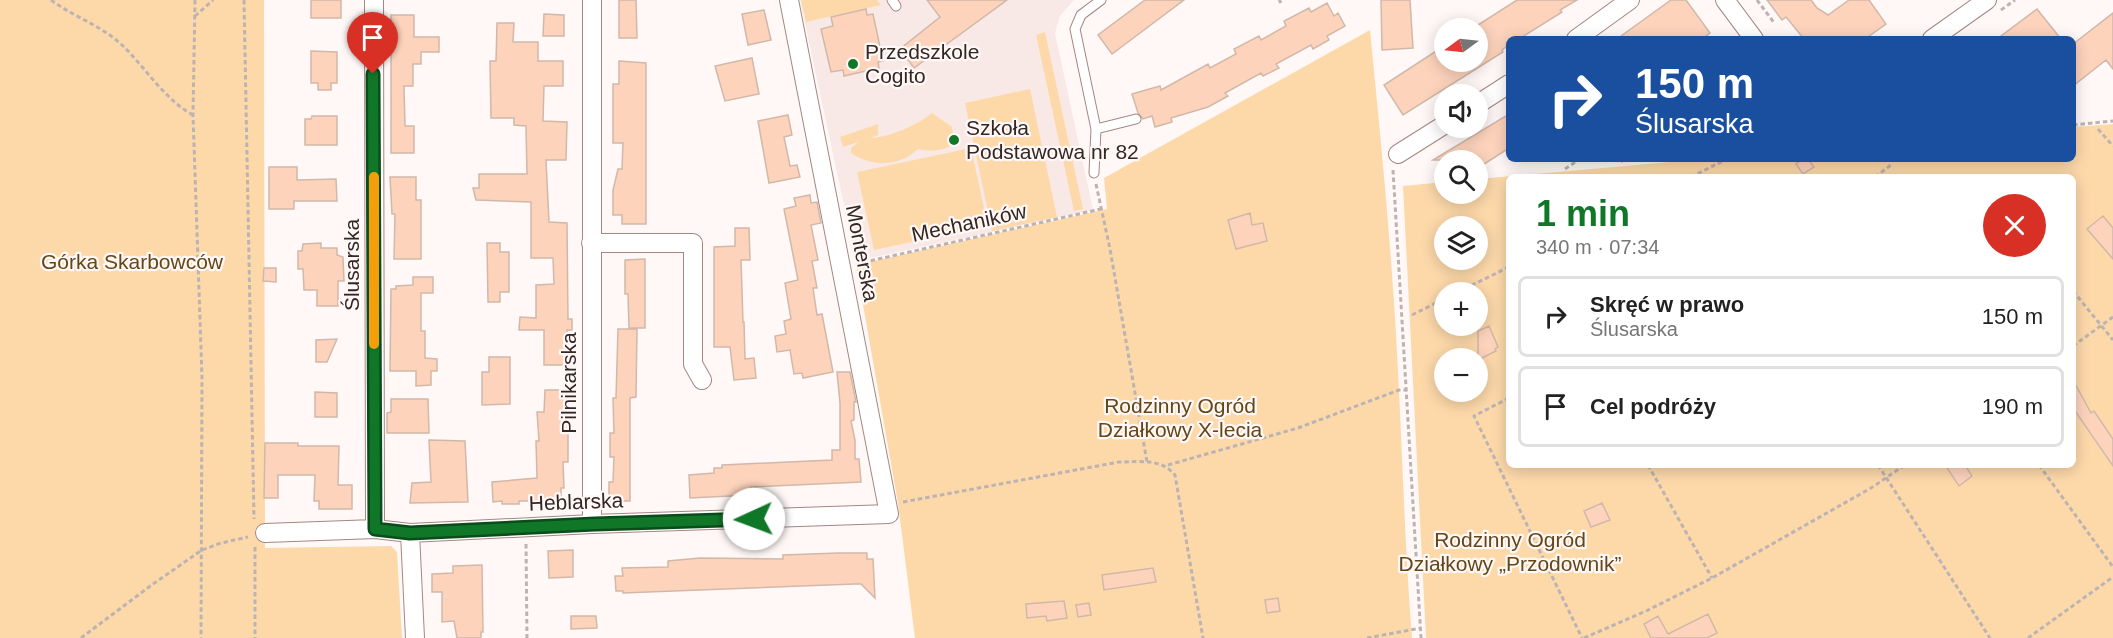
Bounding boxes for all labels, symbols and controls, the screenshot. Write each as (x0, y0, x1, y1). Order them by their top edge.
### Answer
pin (347, 12, 398, 74)
north arrow (1434, 18, 1488, 72)
map controls (1434, 18, 1488, 402)
icon: arrive (356, 21, 389, 54)
place label: Przedszkole Cogito (865, 40, 979, 87)
marker: Przedszkole Cogito (846, 57, 860, 71)
icon: right (1536, 60, 1614, 138)
text: 150 m (1635, 60, 1754, 107)
button: sound (1434, 84, 1488, 138)
text: Ślusarska (1635, 109, 1754, 139)
place label: Szkoła Podstawowa nr 82 (966, 116, 1139, 163)
marker: Szkoła Podstawowa nr 82 (947, 133, 961, 147)
button: search (1434, 150, 1488, 204)
text: 1 min (1536, 193, 1630, 234)
button: close (1983, 194, 2046, 257)
street label: Mechaników (909, 199, 1029, 246)
street label: Monterska (842, 203, 883, 304)
button: layers (1434, 216, 1488, 270)
street label: Ślusarska (340, 219, 363, 311)
text: 340 m · 07:34 (1536, 236, 1659, 258)
park label: Górka Skarbowców (41, 250, 224, 273)
button: + (1434, 282, 1488, 336)
text: Skręć w prawo (1590, 292, 1744, 317)
icon: right (1539, 300, 1572, 333)
text: 150 m (1982, 304, 2043, 329)
text: Ślusarska (1590, 318, 1678, 340)
street label: Pilnikarska (557, 332, 580, 434)
button: − (1434, 348, 1488, 402)
icon: arrive (1539, 390, 1572, 423)
park label: Rodzinny Ogród Działkowy X-lecia (1098, 394, 1263, 441)
text: Cel podróży (1590, 394, 1716, 419)
text: 190 m (1982, 394, 2043, 419)
position arrow (722, 487, 786, 551)
street label: Heblarska (528, 488, 624, 515)
park label: Rodzinny Ogród Działkowy „Przodownik” (1399, 528, 1621, 575)

